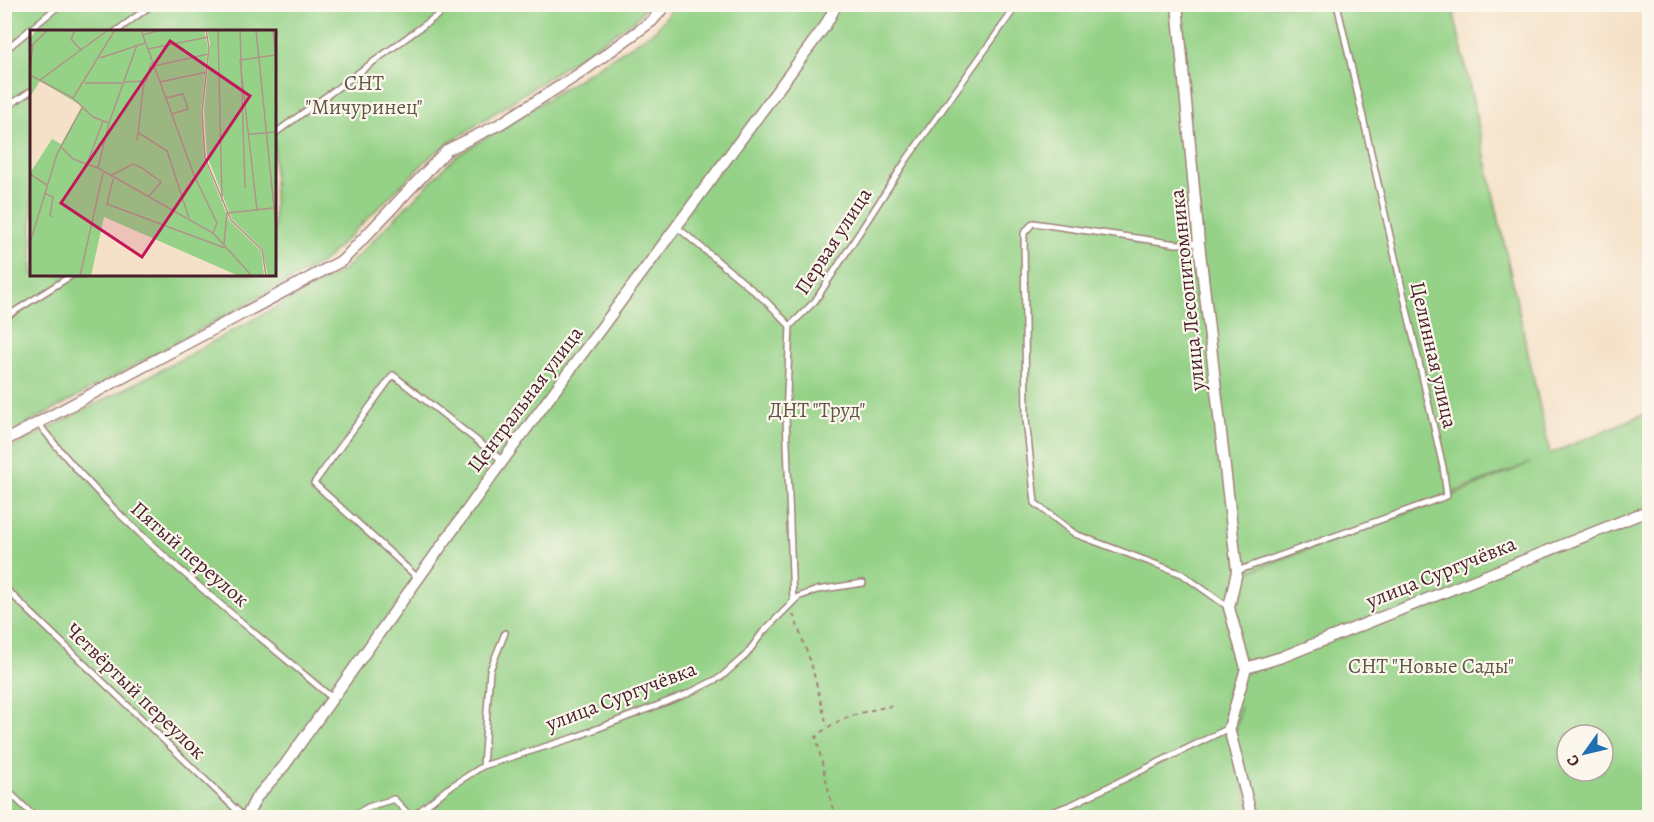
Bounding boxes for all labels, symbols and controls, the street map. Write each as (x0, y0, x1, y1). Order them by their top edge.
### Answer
inset map (30, 30, 276, 276)
park label: СНТ "Мичуринец" (305, 69, 423, 121)
street label: Первая улица (788, 182, 878, 300)
street label: улица Лесопитомника (1162, 187, 1212, 393)
street label: Целинная улица (1404, 279, 1465, 431)
street label: Центральная улица (461, 320, 589, 478)
park label: ДНТ "Труд" (769, 396, 865, 424)
street label: Пятый переулок (125, 495, 255, 613)
street label: улица Сургучёвка (1361, 529, 1520, 615)
street label: Четвёртый переулок (60, 617, 212, 765)
park label: СНТ "Новые Сады" (1348, 652, 1514, 680)
street label: улица Сургучёвка (541, 654, 701, 738)
north arrow (1555, 723, 1615, 783)
text: С (1561, 750, 1585, 771)

